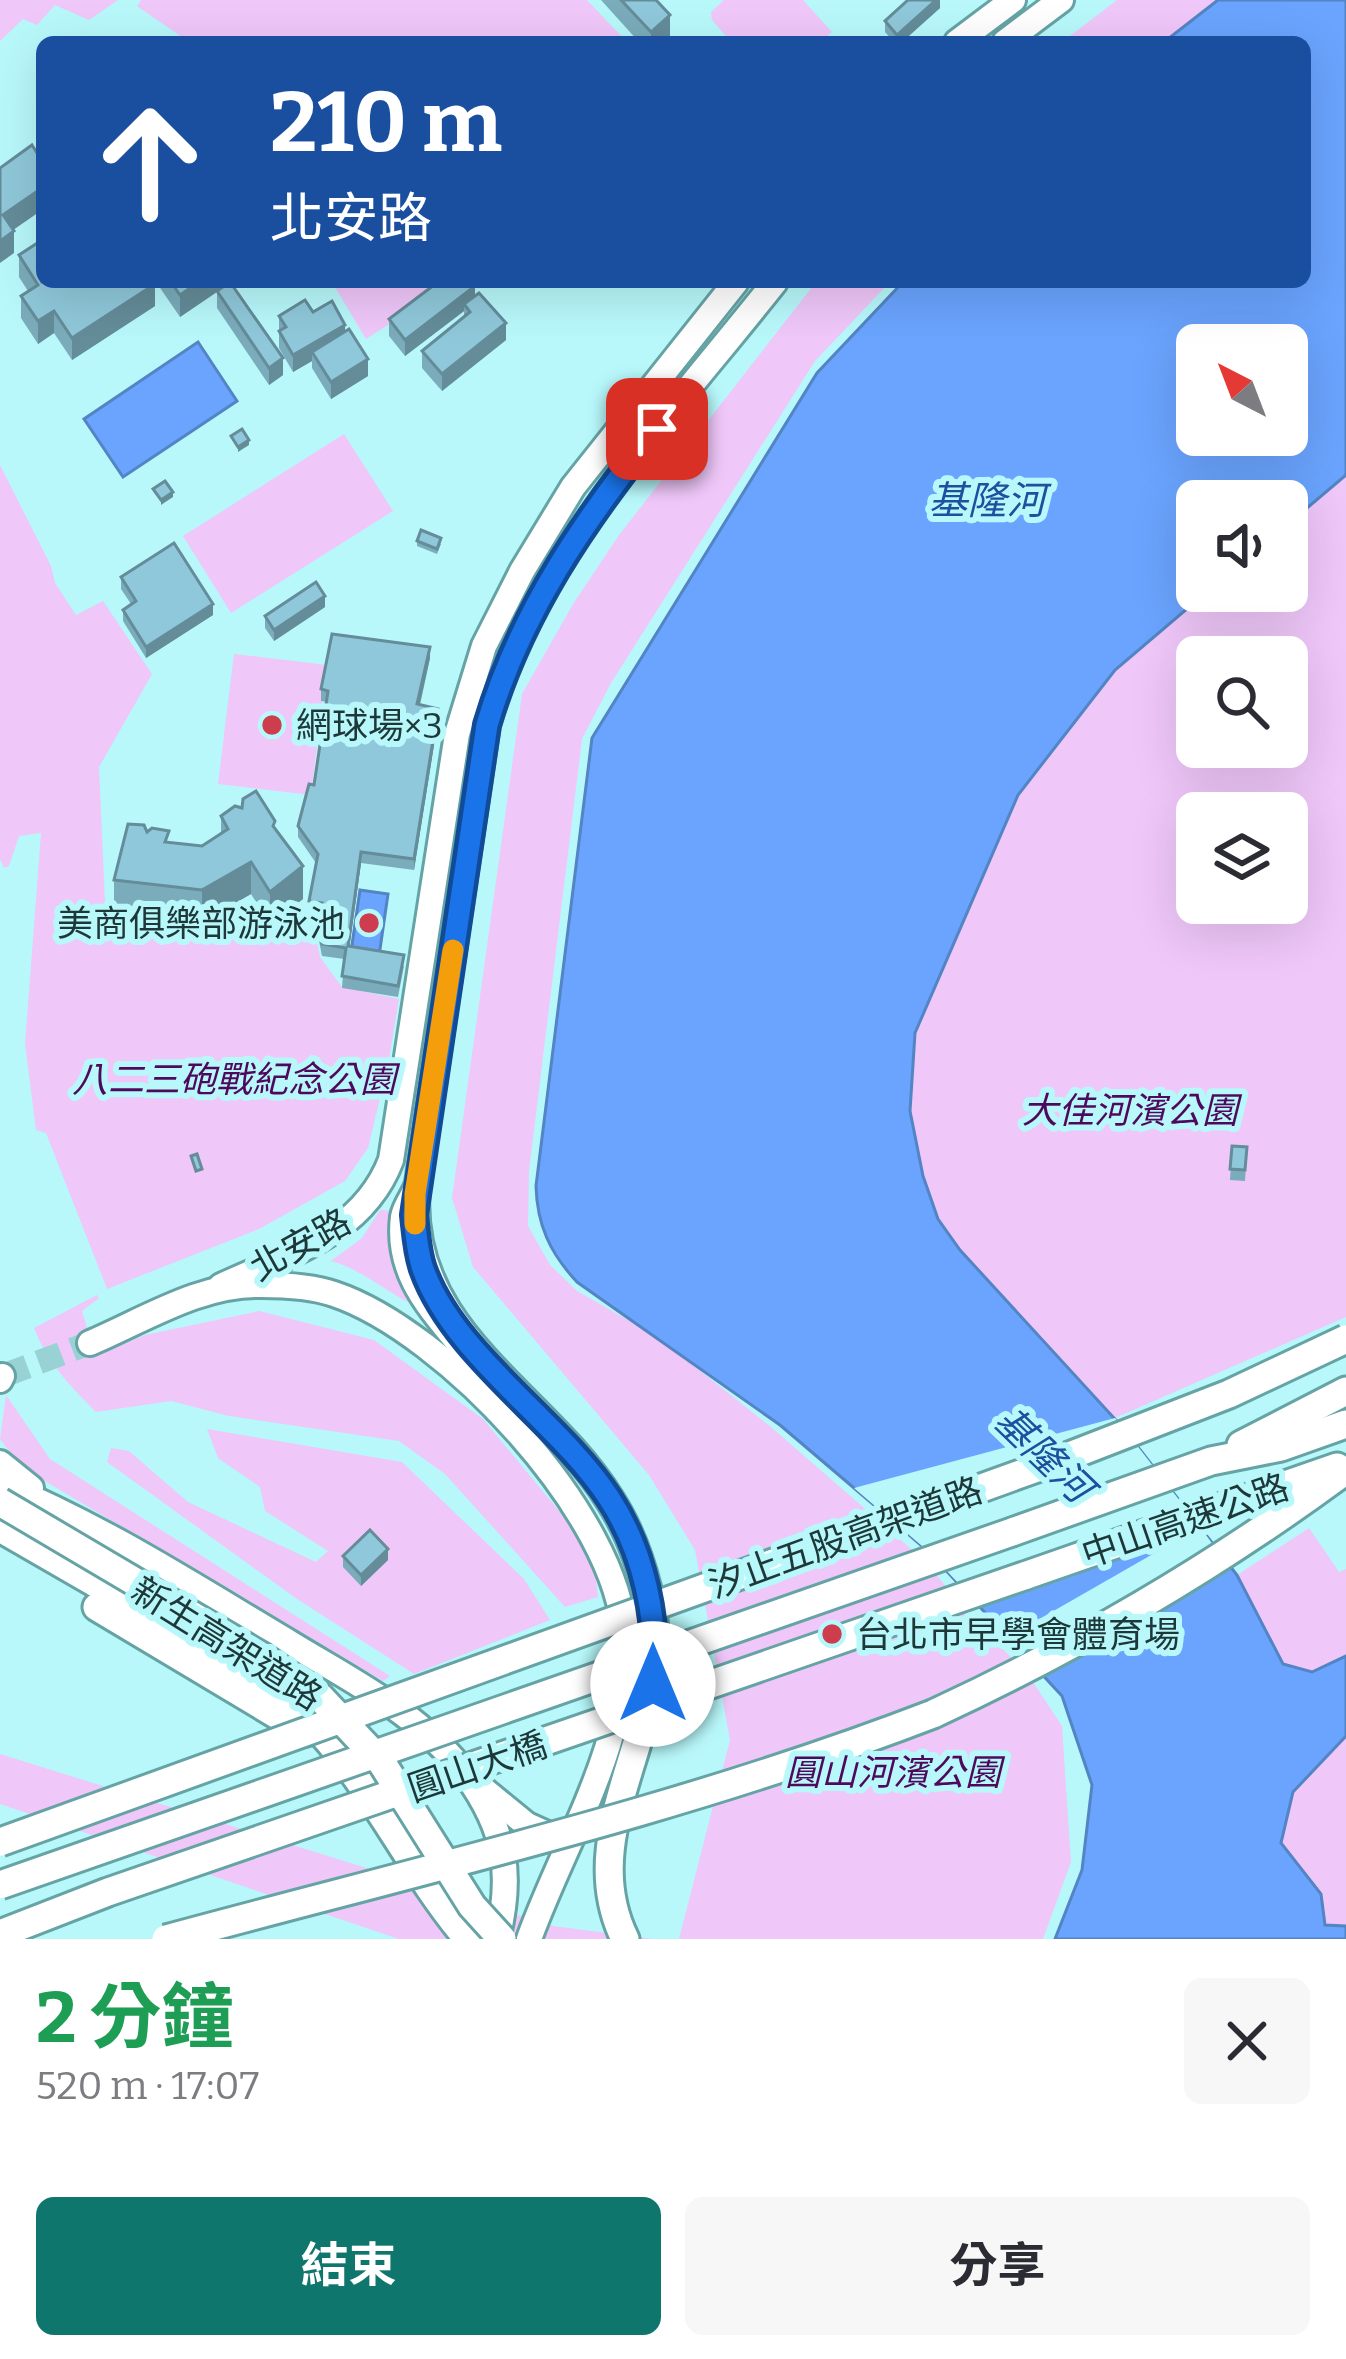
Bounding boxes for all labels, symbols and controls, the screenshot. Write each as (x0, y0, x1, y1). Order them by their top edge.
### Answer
text: 210 m (270, 72, 502, 173)
icon: ahead (72, 84, 228, 240)
text: 北安路 (270, 187, 432, 251)
north arrow (1176, 324, 1308, 456)
map controls (1176, 324, 1308, 924)
pin (606, 378, 708, 480)
icon: arrive (624, 396, 690, 462)
water label: 基隆河 (928, 478, 1052, 524)
button: sound (1176, 480, 1308, 612)
button: search (1176, 636, 1308, 768)
place label: 網球場×3 (296, 704, 443, 748)
marker: 網球場×3 (259, 712, 285, 738)
button: layers (1176, 792, 1308, 924)
place label: 美商俱樂部游泳池 (57, 902, 345, 946)
marker: 美商俱樂部游泳池 (356, 910, 382, 936)
park label: 八二三砲戰紀念公園 (72, 1058, 401, 1102)
park label: 大佳河濱公園 (1022, 1089, 1243, 1133)
street label: 北安路 (243, 1199, 358, 1290)
water label: 基隆河 (985, 1398, 1106, 1517)
street label: 中山高速公路 (1076, 1465, 1295, 1577)
street label: 汐止五股高架道路 (702, 1468, 988, 1608)
street label: 新生高架道路 (123, 1568, 330, 1720)
place label: 台北市早學會體育場 (856, 1613, 1180, 1657)
position arrow (590, 1621, 716, 1747)
marker: 台北市早學會體育場 (819, 1621, 845, 1647)
street label: 圓山大橋 (402, 1723, 553, 1811)
park label: 圓山河濱公園 (785, 1751, 1006, 1795)
text: 2 分鐘 (36, 1975, 234, 2061)
button: close (1184, 1978, 1310, 2104)
text: 520 m · 17:07 (36, 2063, 259, 2109)
button: 結束 (36, 2197, 661, 2335)
button: 分享 (685, 2197, 1310, 2335)

